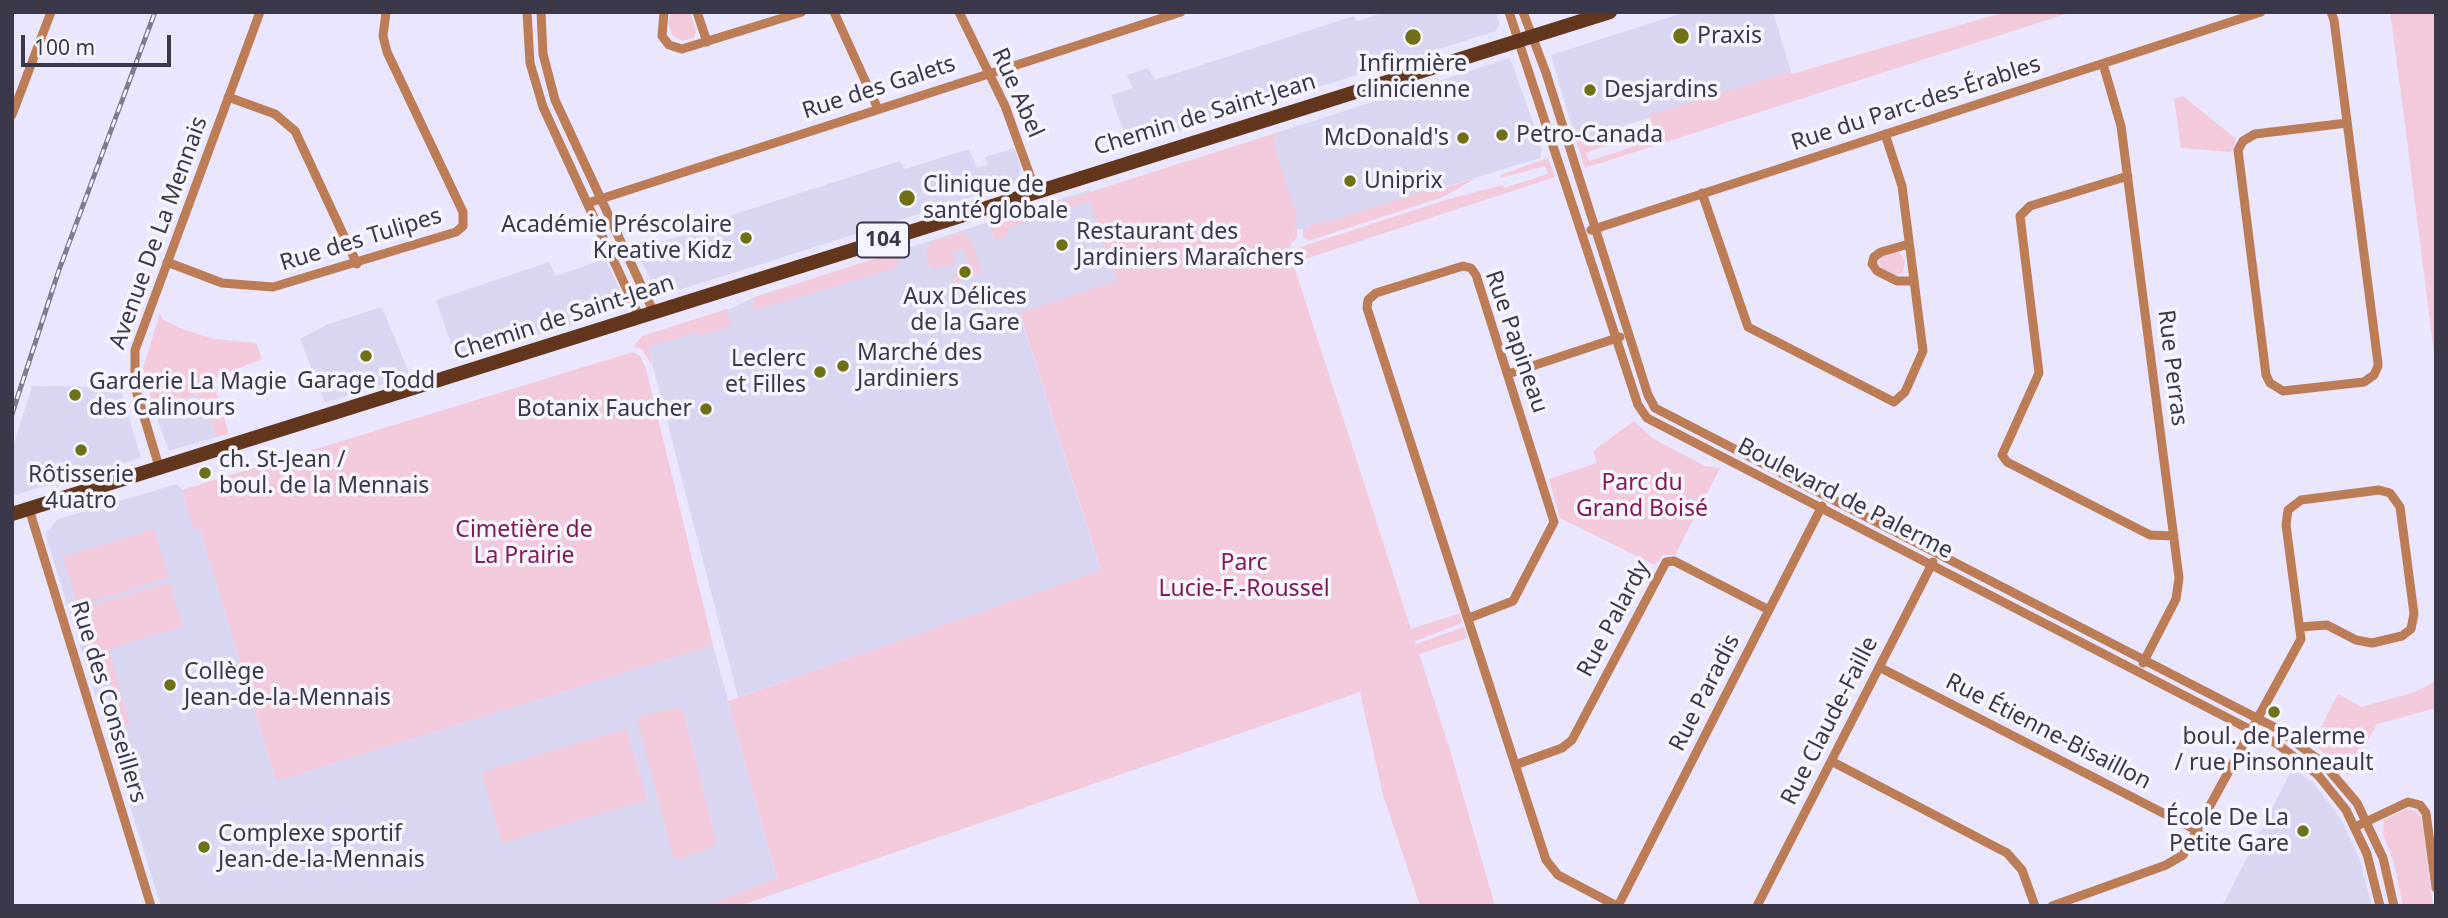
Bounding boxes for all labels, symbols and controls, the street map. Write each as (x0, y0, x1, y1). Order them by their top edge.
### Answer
scale bar (24, 21, 175, 65)
place label: Praxis (1697, 22, 1762, 50)
marker: Praxis (1671, 26, 1691, 46)
marker: Infirmière clinicienne (1403, 27, 1423, 47)
text: 100 m (34, 33, 95, 61)
street label: Rue Abel (985, 44, 1049, 142)
street label: Rue des Galets (799, 50, 959, 126)
place label: Infirmière clinicienne (1356, 50, 1470, 104)
street label: Rue du Parc-des-Érables (1788, 51, 2044, 157)
street label: Chemin de Saint-Jean (1091, 68, 1319, 162)
place label: Desjardins (1604, 76, 1718, 104)
marker: Desjardins (1582, 82, 1598, 98)
street label: Avenue De La Mennais (104, 113, 214, 353)
place label: Petro-Canada (1516, 121, 1663, 149)
place label: McDonald's (1324, 124, 1449, 152)
marker: Petro-Canada (1494, 127, 1510, 143)
marker: McDonald's (1455, 130, 1471, 146)
place label: Uniprix (1364, 167, 1443, 195)
place label: Clinique de santé globale (923, 171, 1068, 225)
marker: Uniprix (1342, 173, 1358, 189)
marker: Clinique de santé globale (897, 188, 917, 208)
street label: Rue des Tulipes (277, 202, 445, 278)
place label: Académie Préscolaire Kreative Kidz (501, 211, 732, 265)
place label: Restaurant des Jardiniers Maraîchers (1076, 218, 1304, 272)
road number: 104 (857, 222, 909, 258)
marker: Académie Préscolaire Kreative Kidz (738, 230, 754, 246)
marker: Restaurant des Jardiniers Maraîchers (1054, 237, 1070, 253)
marker: Aux Délices de la Gare (957, 264, 973, 280)
street label: Rue Papineau (1479, 267, 1553, 417)
street label: Chemin de Saint-Jean (450, 269, 678, 367)
place label: Aux Délices de la Gare (903, 283, 1027, 337)
street label: Rue Perras (2151, 308, 2193, 428)
place label: Marché des Jardiniers (857, 339, 982, 393)
place label: Leclerc et Filles (725, 345, 806, 399)
marker: Garage Todd (358, 348, 374, 364)
marker: Marché des Jardiniers (835, 358, 851, 374)
marker: Leclerc et Filles (812, 364, 828, 380)
place label: Garage Todd (297, 367, 435, 395)
place label: Garderie La Magie des Calinours (89, 368, 287, 422)
marker: Garderie La Magie des Calinours (67, 387, 83, 403)
place label: Botanix Faucher (517, 395, 692, 423)
marker: Botanix Faucher (698, 401, 714, 417)
street label: Boulevard de Palerme (1733, 433, 1957, 565)
marker: Rôtisserie 4uatro (73, 442, 89, 458)
place label: ch. St-Jean / boul. de la Mennais (219, 446, 429, 500)
place label: Rôtisserie 4uatro (28, 461, 134, 515)
marker: ch. St-Jean / boul. de la Mennais (197, 465, 213, 481)
park label: Parc du Grand Boisé (1576, 469, 1708, 523)
park label: Cimetière de La Prairie (455, 516, 593, 570)
park label: Parc Lucie-F.-Roussel (1158, 549, 1330, 603)
street label: Rue Palardy (1572, 556, 1656, 682)
street label: Rue des Conseillers (64, 598, 152, 806)
street label: Rue Paradis (1664, 630, 1746, 756)
street label: Rue Claude-Faille (1776, 632, 1884, 810)
place label: Collège Jean-de-la-Mennais (184, 658, 391, 712)
street label: Rue Étienne-Bisaillon (1941, 668, 2155, 796)
marker: Collège Jean-de-la-Mennais (162, 677, 178, 693)
marker: boul. de Palerme / rue Pinsonneault (2266, 704, 2282, 720)
place label: boul. de Palerme / rue Pinsonneault (2175, 723, 2373, 777)
place label: École De La Petite Gare (2166, 804, 2289, 858)
place label: Complexe sportif Jean-de-la-Mennais (218, 820, 425, 874)
marker: École De La Petite Gare (2295, 823, 2311, 839)
marker: Complexe sportif Jean-de-la-Mennais (196, 839, 212, 855)

